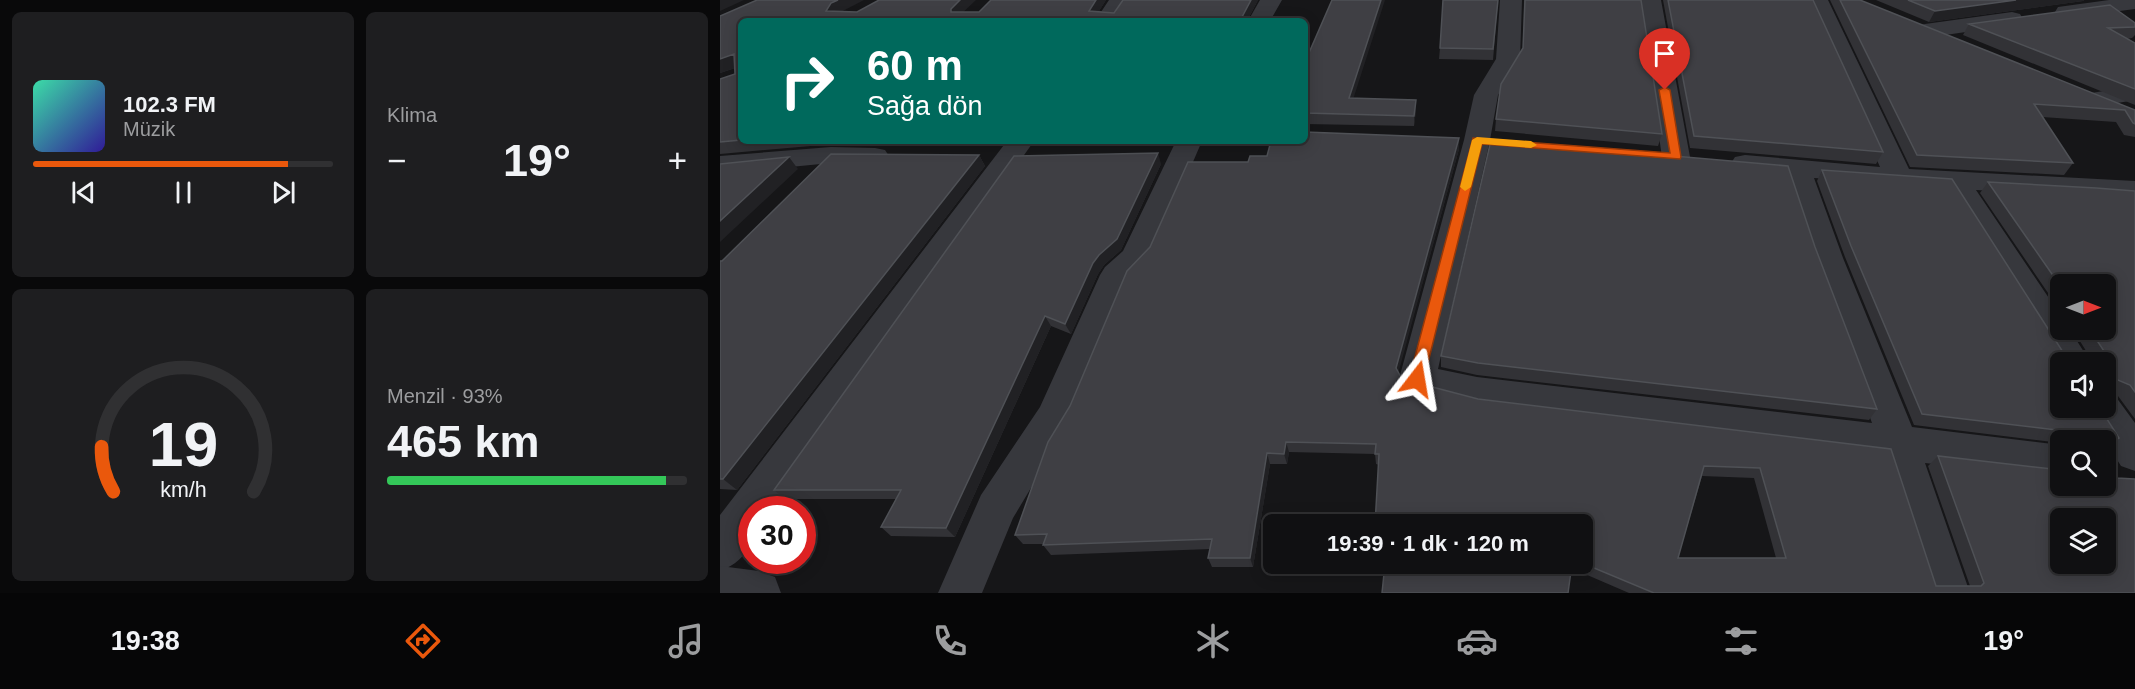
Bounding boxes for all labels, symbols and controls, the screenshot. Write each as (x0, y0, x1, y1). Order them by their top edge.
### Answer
pin (1639, 28, 1690, 90)
icon: arrive (1648, 37, 1681, 70)
icon: right (768, 42, 846, 120)
text: 60 m (867, 42, 963, 89)
text: Sağa dön (867, 91, 983, 121)
text: 102.3 FM (123, 92, 216, 117)
text: Klima (387, 104, 437, 126)
text: Müzik (123, 118, 175, 140)
text: 19° (503, 135, 571, 186)
text: − (387, 142, 406, 179)
text: + (668, 142, 687, 179)
icon: previous (67, 176, 100, 209)
icon: pause (167, 176, 200, 209)
icon: next (267, 176, 300, 209)
north arrow (2050, 274, 2116, 340)
map controls (2050, 274, 2116, 574)
position arrow (1385, 347, 1449, 411)
button: sound (2050, 352, 2116, 418)
text: Menzil · 93% (387, 385, 503, 407)
text: 19 (148, 410, 218, 479)
text: 465 km (387, 416, 540, 467)
button: search (2050, 430, 2116, 496)
text: km/h (160, 478, 206, 502)
speed limit sign: 30 (738, 496, 816, 574)
button: layers (2050, 508, 2116, 574)
text: 19:39 · 1 dk · 120 m (1327, 531, 1529, 556)
icon: directions (402, 620, 444, 662)
icon: music (665, 620, 707, 662)
icon: phone (929, 620, 971, 662)
icon: climate (1192, 620, 1234, 662)
icon: car (1456, 620, 1498, 662)
icon: filters (1720, 620, 1762, 662)
text: 19:38 (111, 626, 180, 656)
text: 19° (1983, 626, 2024, 656)

